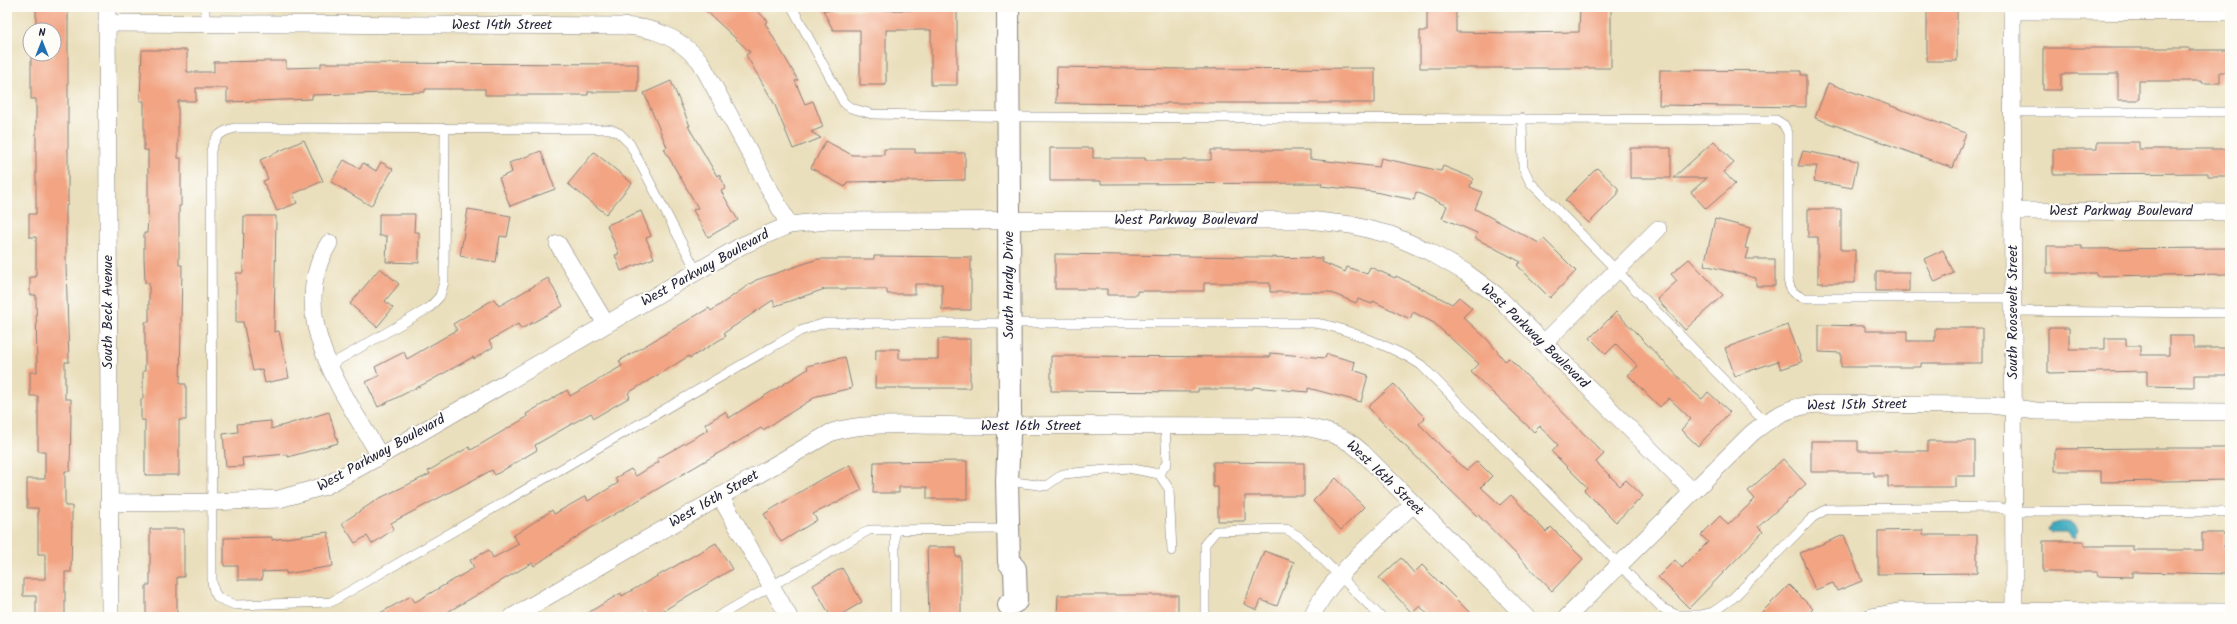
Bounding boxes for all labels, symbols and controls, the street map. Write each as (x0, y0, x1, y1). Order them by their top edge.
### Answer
street label: West 14th Street (452, 14, 553, 36)
north arrow (22, 22, 62, 62)
text: N (39, 24, 46, 42)
street label: West Parkway Boulevard (2049, 200, 2194, 222)
street label: West Parkway Boulevard (1114, 209, 1259, 231)
street label: West Parkway Boulevard (637, 223, 774, 312)
street label: South Hardy Drive (998, 230, 1020, 339)
street label: South Roosevelt Street (2002, 244, 2024, 379)
street label: South Beck Avenue (97, 254, 119, 369)
street label: West Parkway Boulevard (1476, 278, 1595, 394)
street label: West 15th Street (1807, 393, 1908, 417)
street label: West Parkway Boulevard (313, 408, 450, 497)
street label: West 16th Street (981, 415, 1082, 437)
street label: West 16th Street (1341, 435, 1429, 521)
street label: West 16th Street (665, 464, 764, 534)

